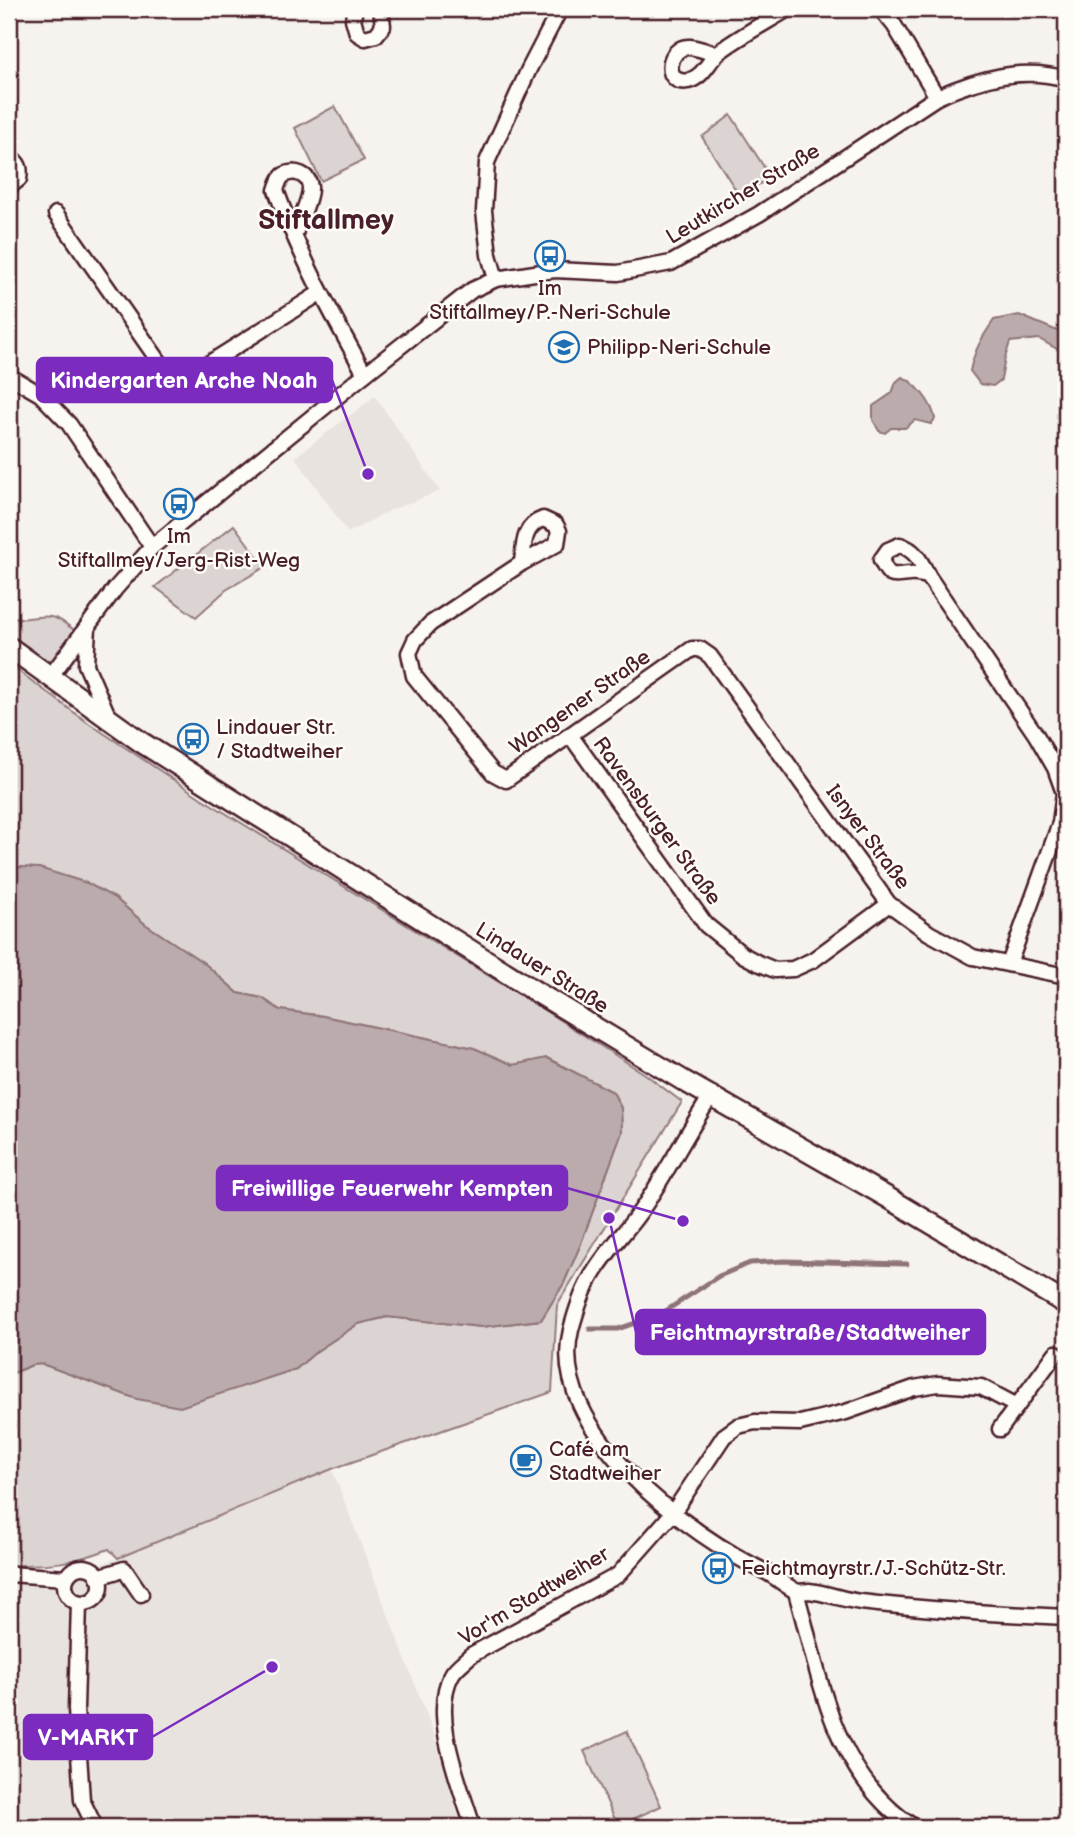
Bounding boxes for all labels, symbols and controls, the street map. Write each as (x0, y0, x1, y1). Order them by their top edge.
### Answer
street label: Leutkircher Straße (662, 138, 824, 250)
district label: Stiftallmey (258, 204, 394, 237)
bus stop icon: Im Stiftallmey/P.-Neri-Schule (533, 239, 567, 273)
place label: Im Stiftallmey/P.-Neri-Schule (429, 276, 671, 325)
school or university icon: Philipp-Neri-Schule (547, 330, 581, 364)
place label: Philipp-Neri-Schule (587, 335, 771, 360)
callout: Kindergarten Arche Noah (37, 358, 332, 402)
text: Kindergarten Arche Noah (50, 367, 318, 395)
bus stop icon: Im Stiftallmey/Jerg-Rist-Weg (162, 487, 196, 521)
place label: Im Stiftallmey/Jerg-Rist-Weg (58, 524, 300, 573)
street label: Wangener Straße (505, 644, 655, 760)
place label: Lindauer Str. / Stadtweiher (216, 715, 343, 764)
bus stop icon: Lindauer Str. / Stadtweiher (176, 722, 210, 756)
street label: Ravensburger Straße (588, 732, 726, 910)
street label: Isnyer Straße (821, 780, 915, 894)
street label: Lindauer Straße (471, 917, 613, 1019)
callout: Freiwillige Feuerwehr Kempten (217, 1166, 567, 1210)
text: Freiwillige Feuerwehr Kempten (231, 1175, 553, 1203)
callout: Feichtmayrstraße/Stadtweiher (636, 1310, 985, 1354)
text: Feichtmayrstraße/Stadtweiher (650, 1319, 971, 1347)
place label: Café am Stadtweiher (549, 1437, 661, 1486)
cafe icon: Café am Stadtweiher (509, 1444, 543, 1478)
street label: Vor'm Stadtweiher (454, 1541, 614, 1651)
bus stop icon: Feichtmayrstr./J.-Schütz-Str. (701, 1551, 735, 1585)
place label: Feichtmayrstr./J.-Schütz-Str. (741, 1556, 1006, 1581)
callout: V-MARKT (24, 1715, 152, 1759)
text: V-MARKT (38, 1724, 138, 1752)

